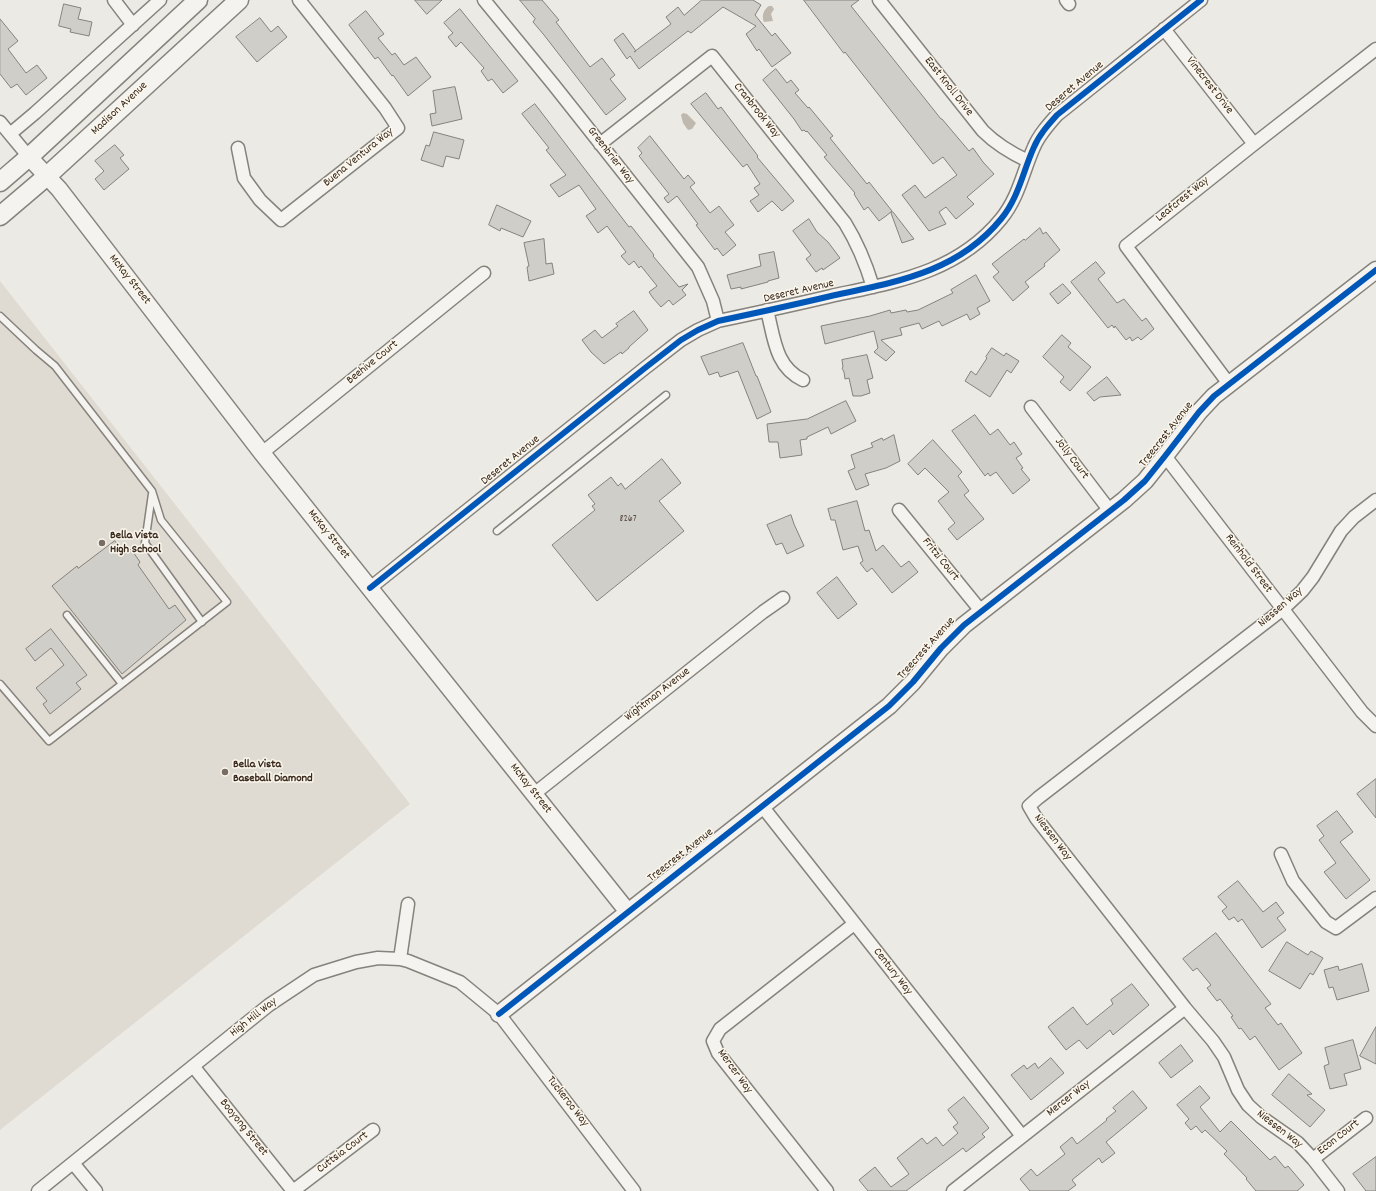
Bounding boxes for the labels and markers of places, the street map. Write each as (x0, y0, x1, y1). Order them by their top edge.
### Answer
place label: Bella Vista High School (110, 529, 161, 557)
marker: Bella Vista High School (97, 538, 107, 548)
place label: Bella Vista Baseball Diamond (233, 758, 313, 786)
marker: Bella Vista Baseball Diamond (220, 767, 230, 777)

